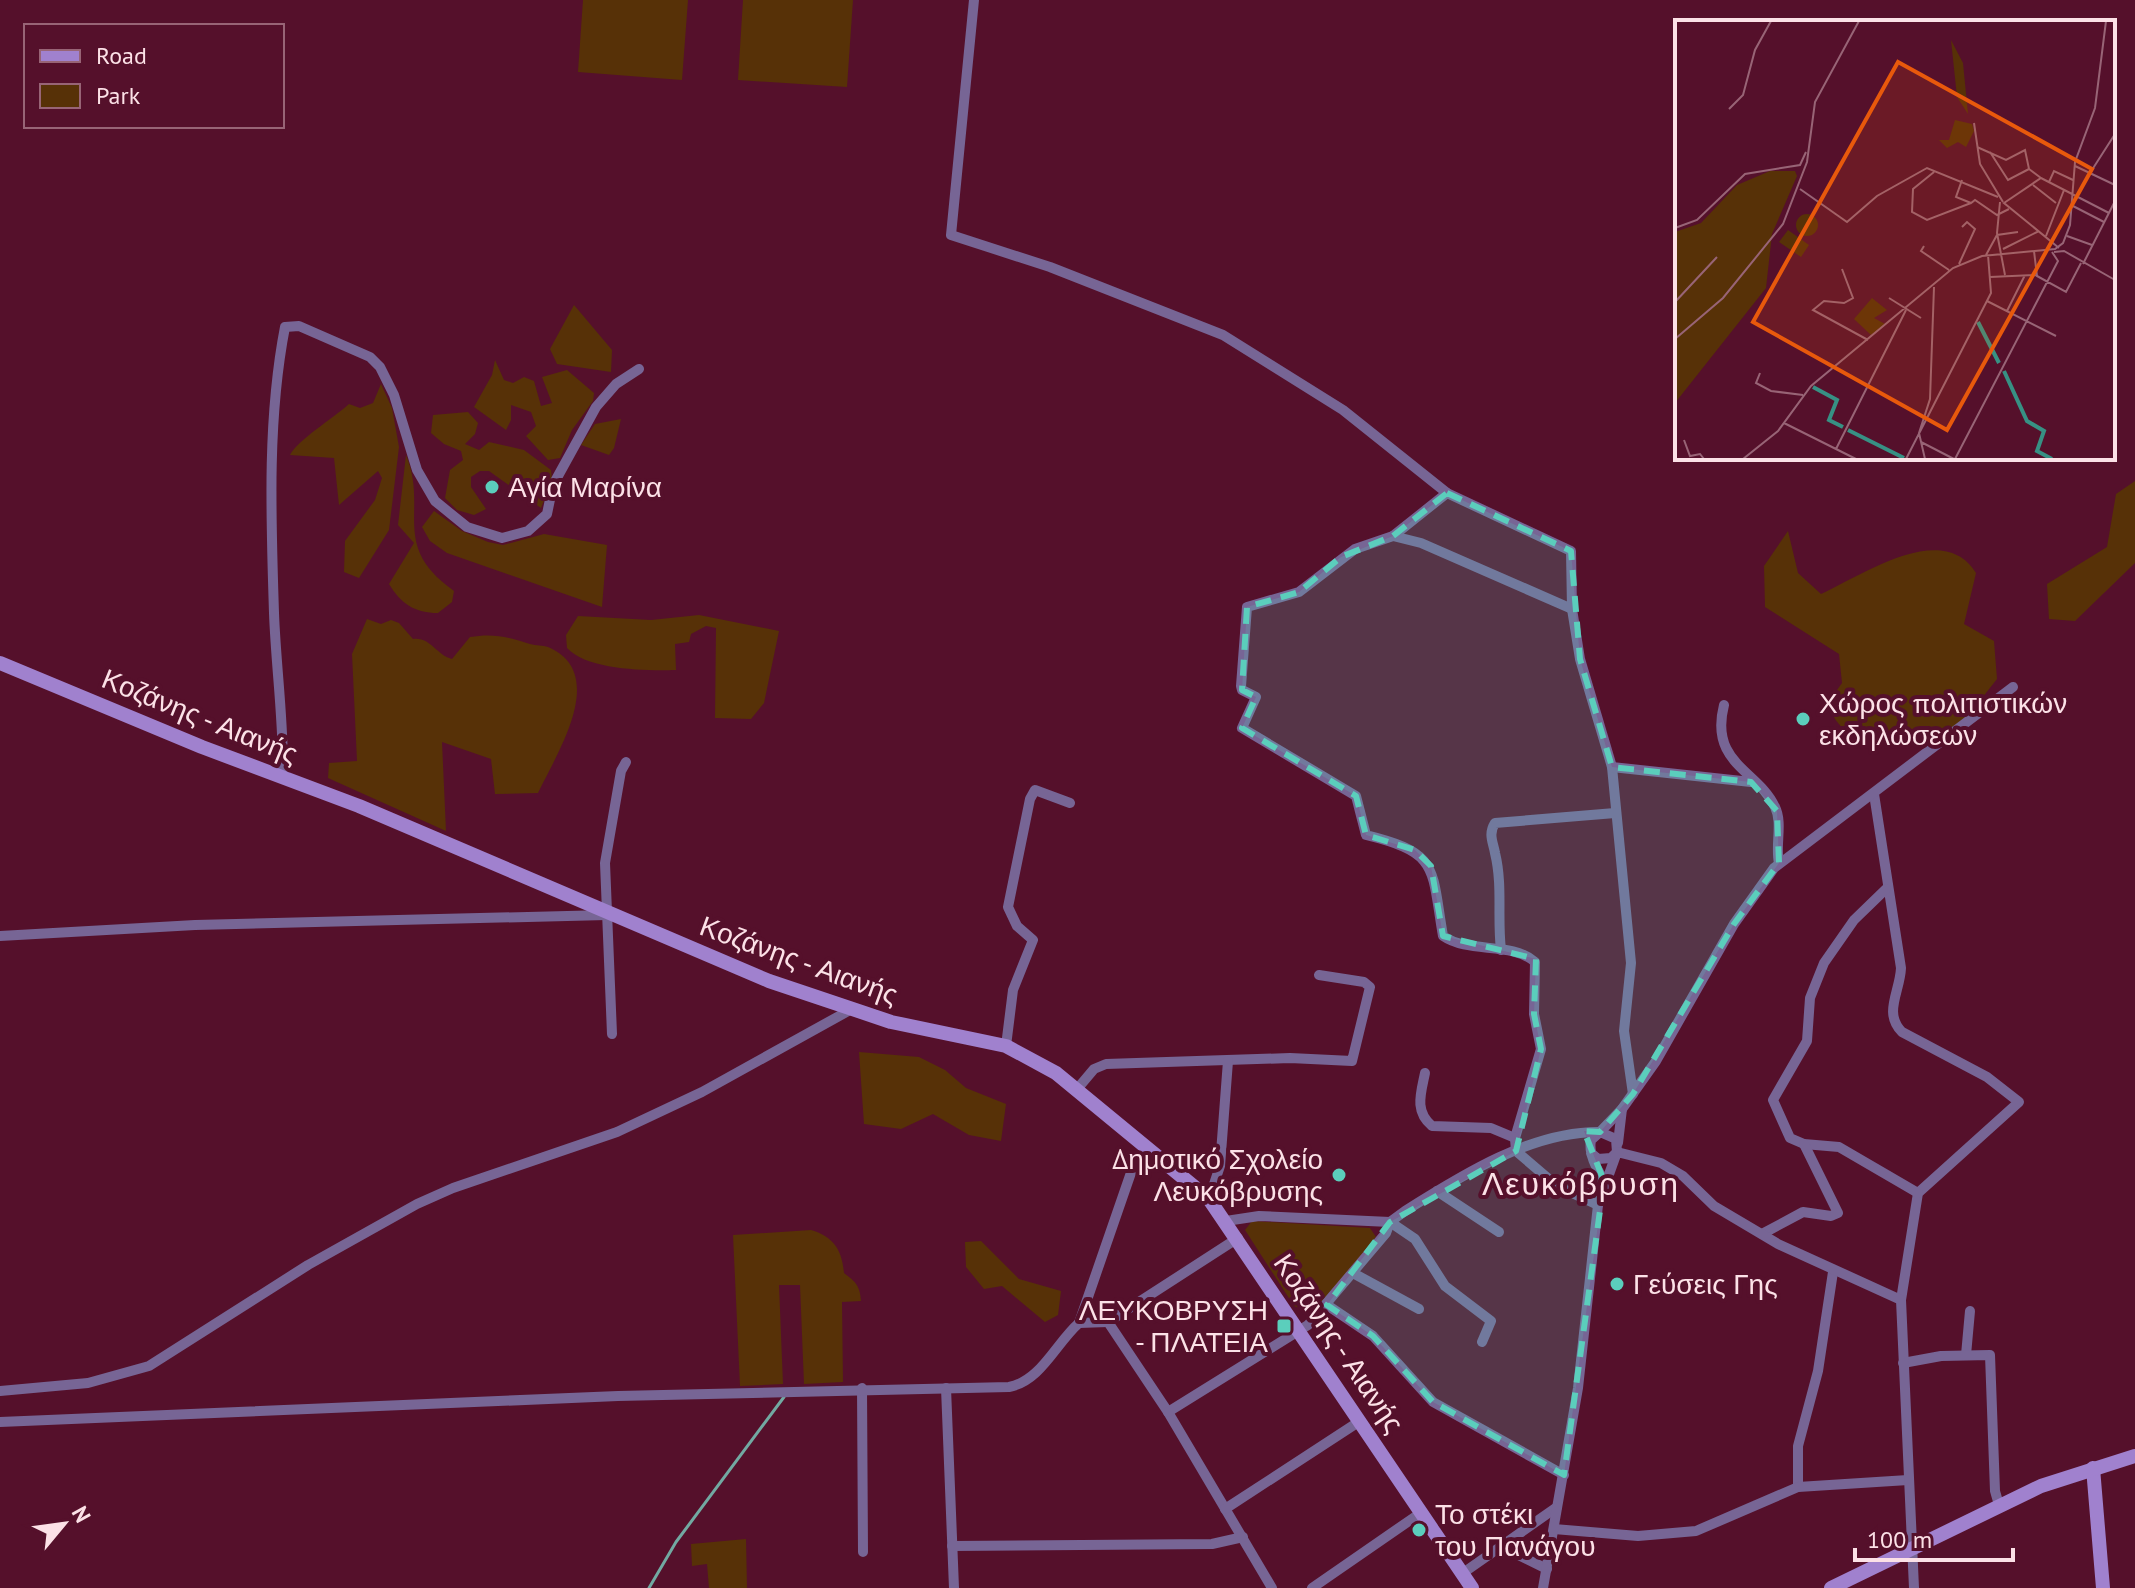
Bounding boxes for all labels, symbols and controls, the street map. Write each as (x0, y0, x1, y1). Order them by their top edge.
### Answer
inset map (1675, 20, 2115, 460)
legend (24, 24, 284, 128)
text: Road (96, 40, 147, 71)
text: Park (96, 80, 141, 111)
place label: Αγία Μαρίνα (508, 468, 662, 505)
marker: Αγία Μαρίνα (483, 478, 501, 496)
street label: Κοζάνης - Αιανής (97, 659, 304, 772)
place label: Χώρος πολιτιστικών εκδηλώσεων (1819, 684, 2067, 753)
marker: Χώρος πολιτιστικών εκδηλώσεων (1794, 710, 1812, 728)
street label: Κοζάνης - Αιανής (695, 907, 903, 1013)
place label: Δημοτικό Σχολείο Λευκόβρυσης (1112, 1140, 1323, 1209)
district label: Λευκόβρυση (1482, 1162, 1680, 1204)
marker: Δημοτικό Σχολείο Λευκόβρυσης (1330, 1166, 1348, 1184)
street label: Κοζάνης - Αιανής (1266, 1246, 1413, 1439)
place label: Γεύσεις Γης (1633, 1265, 1778, 1302)
marker: Γεύσεις Γης (1608, 1275, 1626, 1293)
place label: ΛΕΥΚΟΒΡΥΣΗ - ΠΛΑΤΕΙΑ (1079, 1291, 1268, 1360)
marker: ΛΕΥΚΟΒΡΥΣΗ - ΠΛΑΤΕΙΑ (1275, 1317, 1293, 1335)
north arrow (24, 1484, 104, 1564)
place label: Το στέκι του Πανάγου (1435, 1495, 1596, 1564)
text: N (66, 1501, 97, 1527)
scale bar (1855, 1512, 2013, 1562)
marker: Το στέκι του Πανάγου (1410, 1521, 1428, 1539)
text: 100 m (1867, 1524, 1932, 1555)

